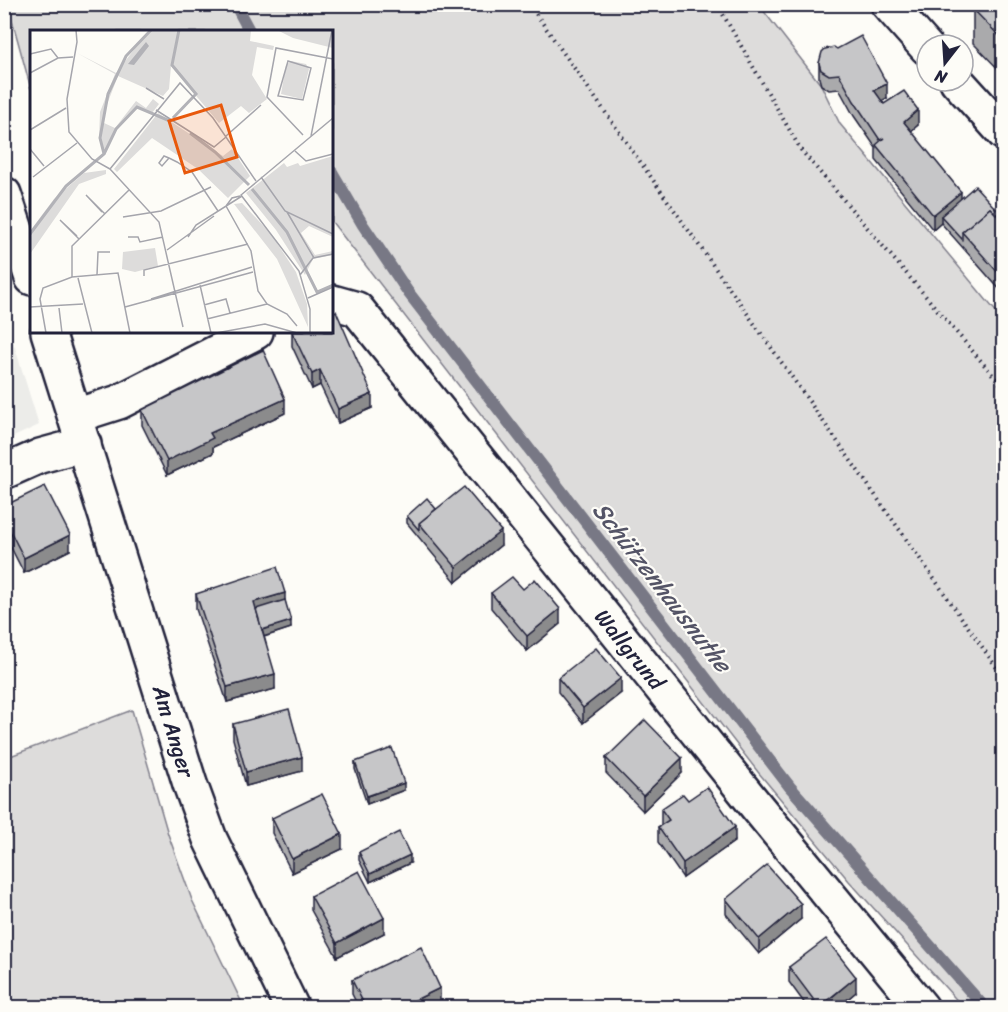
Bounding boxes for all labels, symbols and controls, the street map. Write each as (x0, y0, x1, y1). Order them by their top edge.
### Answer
inset map (30, 30, 333, 333)
north arrow (915, 33, 975, 93)
text: N (930, 61, 951, 93)
water label: Schützenhausnuthe (581, 492, 744, 684)
street label: Wallgrund (584, 600, 676, 700)
street label: Am Anger (141, 679, 207, 784)

